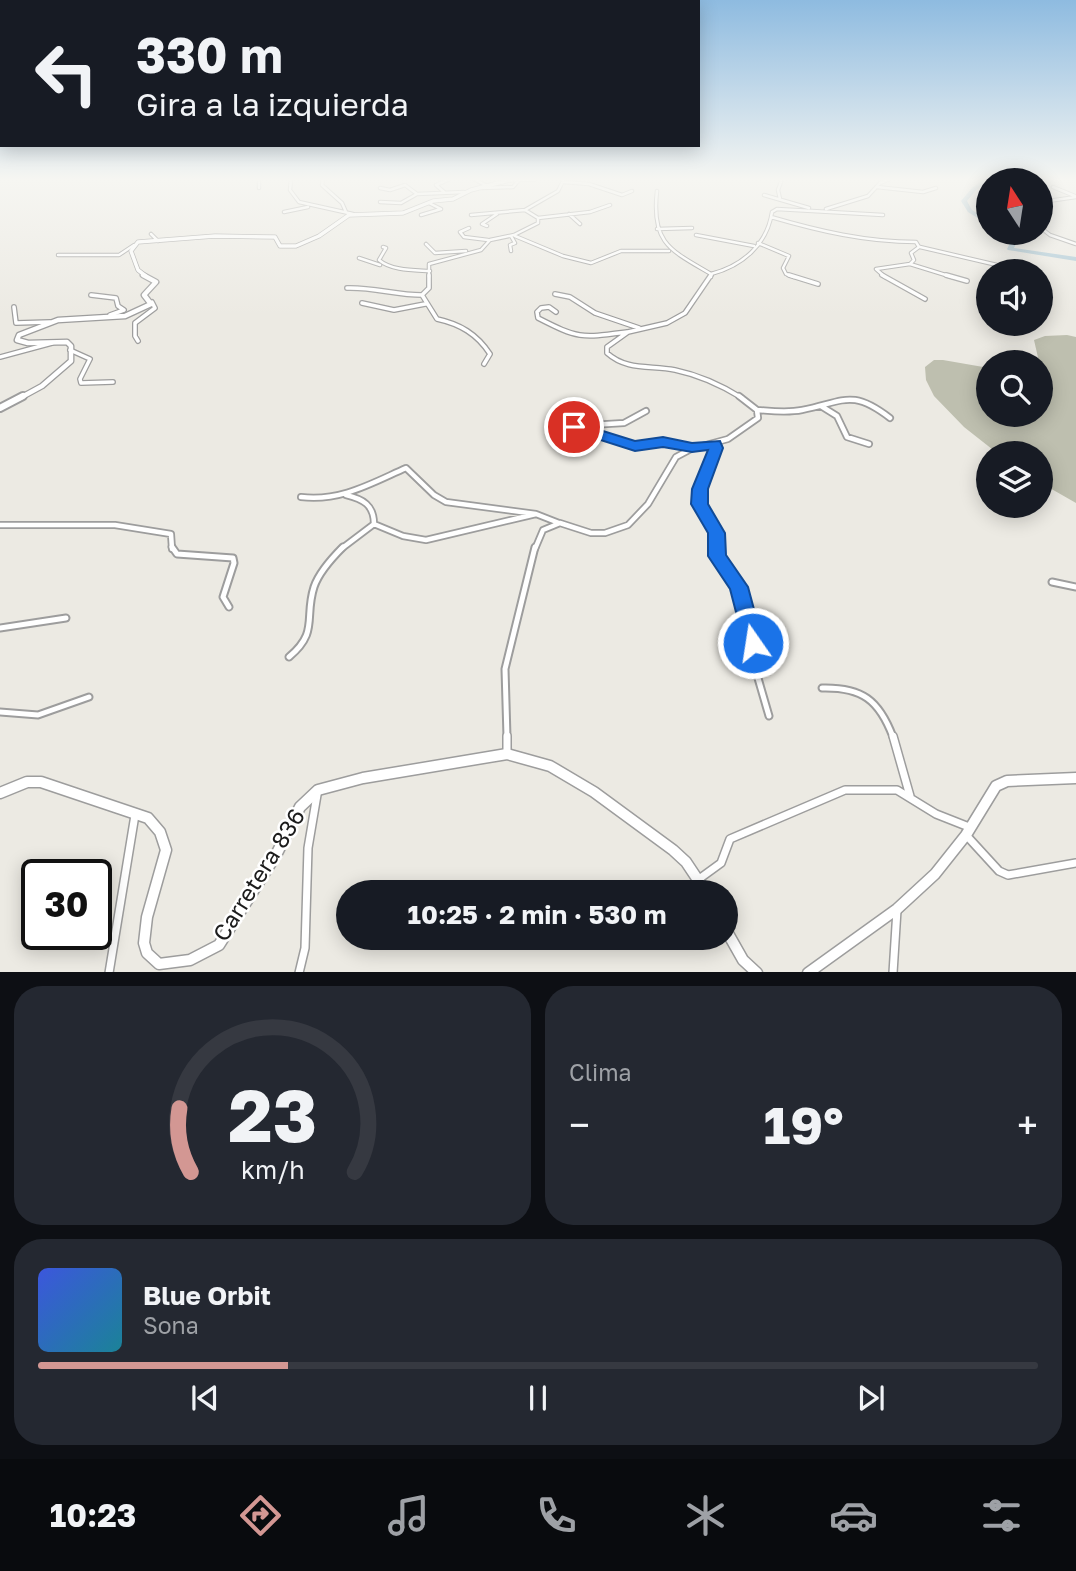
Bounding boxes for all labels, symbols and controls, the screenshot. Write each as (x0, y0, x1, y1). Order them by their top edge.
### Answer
text: 330 m (136, 25, 283, 84)
icon: left (21, 28, 112, 119)
text: Gira a la izquierda (136, 85, 409, 123)
north arrow (976, 168, 1054, 245)
map controls (976, 168, 1053, 518)
button: sound (976, 259, 1053, 336)
button: search (976, 350, 1053, 427)
pin (544, 397, 604, 457)
icon: arrive (555, 408, 593, 446)
button: layers (976, 441, 1053, 518)
position arrow (716, 606, 790, 680)
street label: Carretera 836 (206, 803, 310, 946)
speed limit sign: 30 (21, 859, 112, 950)
text: 10:25 · 2 min · 530 m (408, 899, 666, 930)
text: Clima (569, 1058, 632, 1086)
text: 23 (228, 1071, 317, 1158)
text: 19° (763, 1093, 844, 1155)
text: − (569, 1102, 590, 1147)
text: + (1017, 1102, 1038, 1147)
text: km/h (241, 1153, 304, 1184)
text: Blue Orbit (143, 1280, 271, 1311)
text: Sona (143, 1311, 199, 1339)
icon: previous (186, 1379, 224, 1417)
icon: pause (519, 1379, 557, 1417)
icon: next (852, 1379, 890, 1417)
icon: directions (236, 1491, 285, 1540)
icon: music (384, 1491, 433, 1540)
icon: phone (532, 1491, 581, 1540)
icon: climate (681, 1491, 730, 1540)
icon: car (829, 1491, 878, 1540)
icon: filters (977, 1491, 1026, 1540)
text: 10:23 (50, 1496, 136, 1534)

